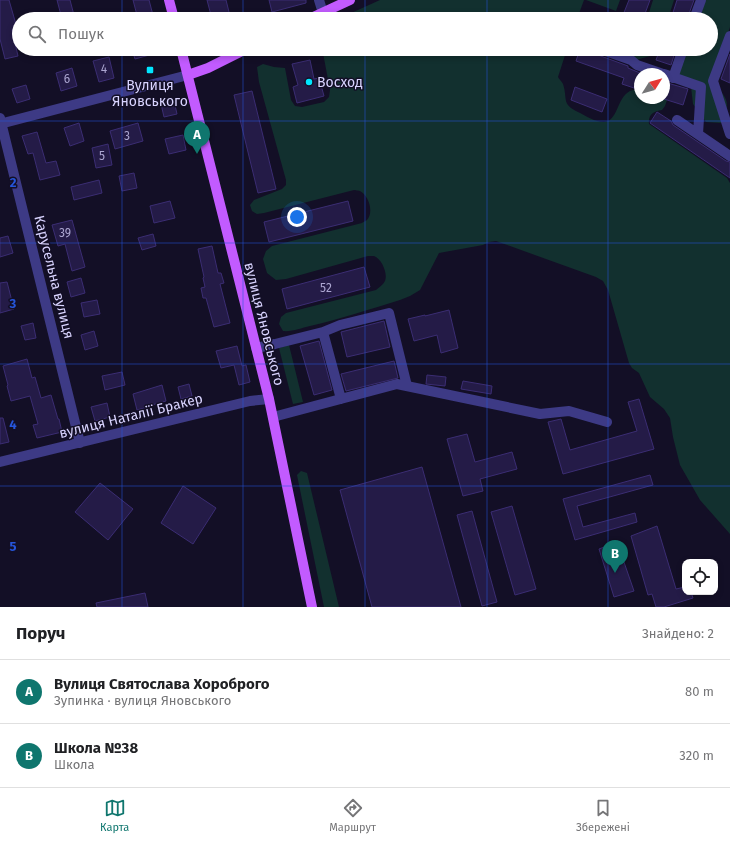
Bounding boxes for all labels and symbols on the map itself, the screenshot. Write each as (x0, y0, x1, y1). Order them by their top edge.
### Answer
house number: 4 (101, 62, 108, 76)
marker: Вулиця Яновського (145, 65, 155, 75)
north arrow (634, 68, 670, 104)
house number: 6 (64, 72, 70, 86)
place label: Восход (317, 74, 363, 91)
place label: Вулиця Яновського (112, 77, 188, 110)
marker: Восход (304, 77, 314, 87)
pin: A (184, 121, 210, 154)
house number: 3 (124, 129, 130, 143)
house number: 5 (99, 149, 105, 163)
text: 2 (10, 175, 17, 190)
your location (287, 207, 307, 227)
street label: Карусельна вулиця (30, 214, 78, 340)
house number: 39 (59, 226, 71, 240)
street label: вулиця Яновського (240, 261, 288, 387)
house number: 52 (320, 281, 332, 295)
text: 3 (9, 296, 17, 311)
street label: вулиця Наталії Бракер (57, 390, 205, 442)
text: 4 (9, 417, 17, 432)
text: 5 (10, 539, 17, 554)
pin: B (602, 540, 628, 573)

